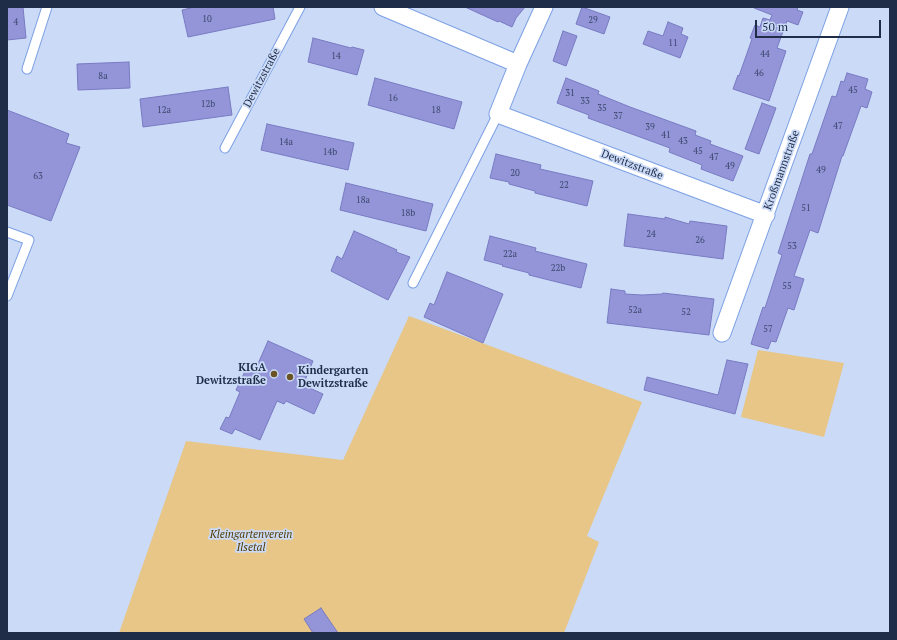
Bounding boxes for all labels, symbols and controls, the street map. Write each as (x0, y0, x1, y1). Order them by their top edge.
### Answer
scale bar (757, 12, 883, 38)
house number: 10 (202, 14, 212, 24)
house number: 29 (588, 15, 598, 25)
house number: 4 (14, 17, 18, 27)
text: 50 m (762, 19, 788, 34)
house number: 11 (668, 38, 678, 48)
street label: Dewitzstraße (241, 46, 283, 110)
house number: 44 (760, 49, 770, 59)
house number: 14 (331, 51, 341, 61)
house number: 46 (754, 68, 764, 78)
house number: 8a (98, 71, 108, 81)
house number: 45 (848, 85, 858, 95)
house number: 31 (565, 88, 575, 98)
house number: 16 (388, 93, 398, 103)
house number: 33 (580, 96, 590, 106)
house number: 12b (201, 99, 215, 109)
house number: 35 (597, 103, 607, 113)
house number: 12a (157, 105, 171, 115)
house number: 18 (431, 105, 441, 115)
house number: 37 (613, 111, 623, 121)
house number: 47 (833, 121, 843, 131)
house number: 39 (645, 122, 655, 132)
street label: Kroßmannstraße (761, 128, 803, 212)
house number: 41 (661, 130, 671, 140)
house number: 43 (678, 136, 688, 146)
house number: 14a (279, 137, 293, 147)
house number: 45 (693, 146, 703, 156)
house number: 14b (323, 147, 337, 157)
street label: Dewitzstraße (599, 147, 665, 183)
house number: 47 (709, 152, 719, 162)
house number: 49 (725, 161, 735, 171)
house number: 49 (816, 165, 826, 175)
house number: 20 (510, 168, 520, 178)
house number: 63 (33, 171, 43, 181)
house number: 22 (559, 180, 569, 190)
house number: 18a (356, 195, 370, 205)
house number: 51 (801, 203, 811, 213)
house number: 18b (401, 208, 415, 218)
house number: 24 (646, 229, 656, 239)
house number: 26 (695, 235, 705, 245)
house number: 53 (787, 241, 797, 251)
house number: 22a (503, 249, 517, 259)
house number: 22b (551, 263, 565, 273)
house number: 55 (782, 281, 792, 291)
house number: 52a (628, 305, 642, 315)
house number: 52 (681, 307, 691, 317)
house number: 57 (763, 324, 773, 334)
place label: KIGA Dewitzstraße (196, 361, 266, 387)
place label: Kindergarten Dewitzstraße (298, 364, 368, 390)
marker: KIGA Dewitzstraße (269, 369, 279, 379)
marker: Kindergarten Dewitzstraße (285, 372, 295, 382)
park label: Kleingartenverein Ilsetal (210, 528, 292, 554)

